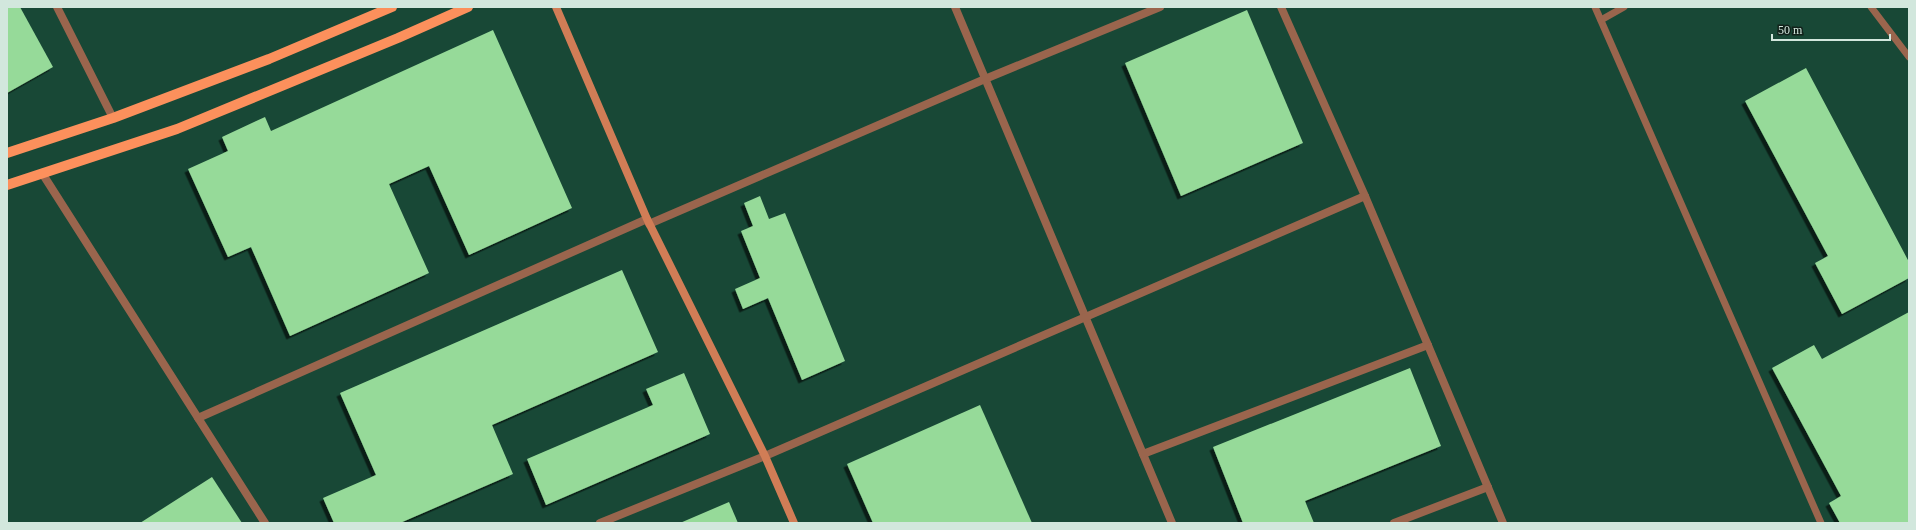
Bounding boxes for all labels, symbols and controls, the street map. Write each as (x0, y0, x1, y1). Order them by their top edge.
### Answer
scale bar (1772, 16, 1890, 42)
text: 50 m (1778, 23, 1803, 37)

